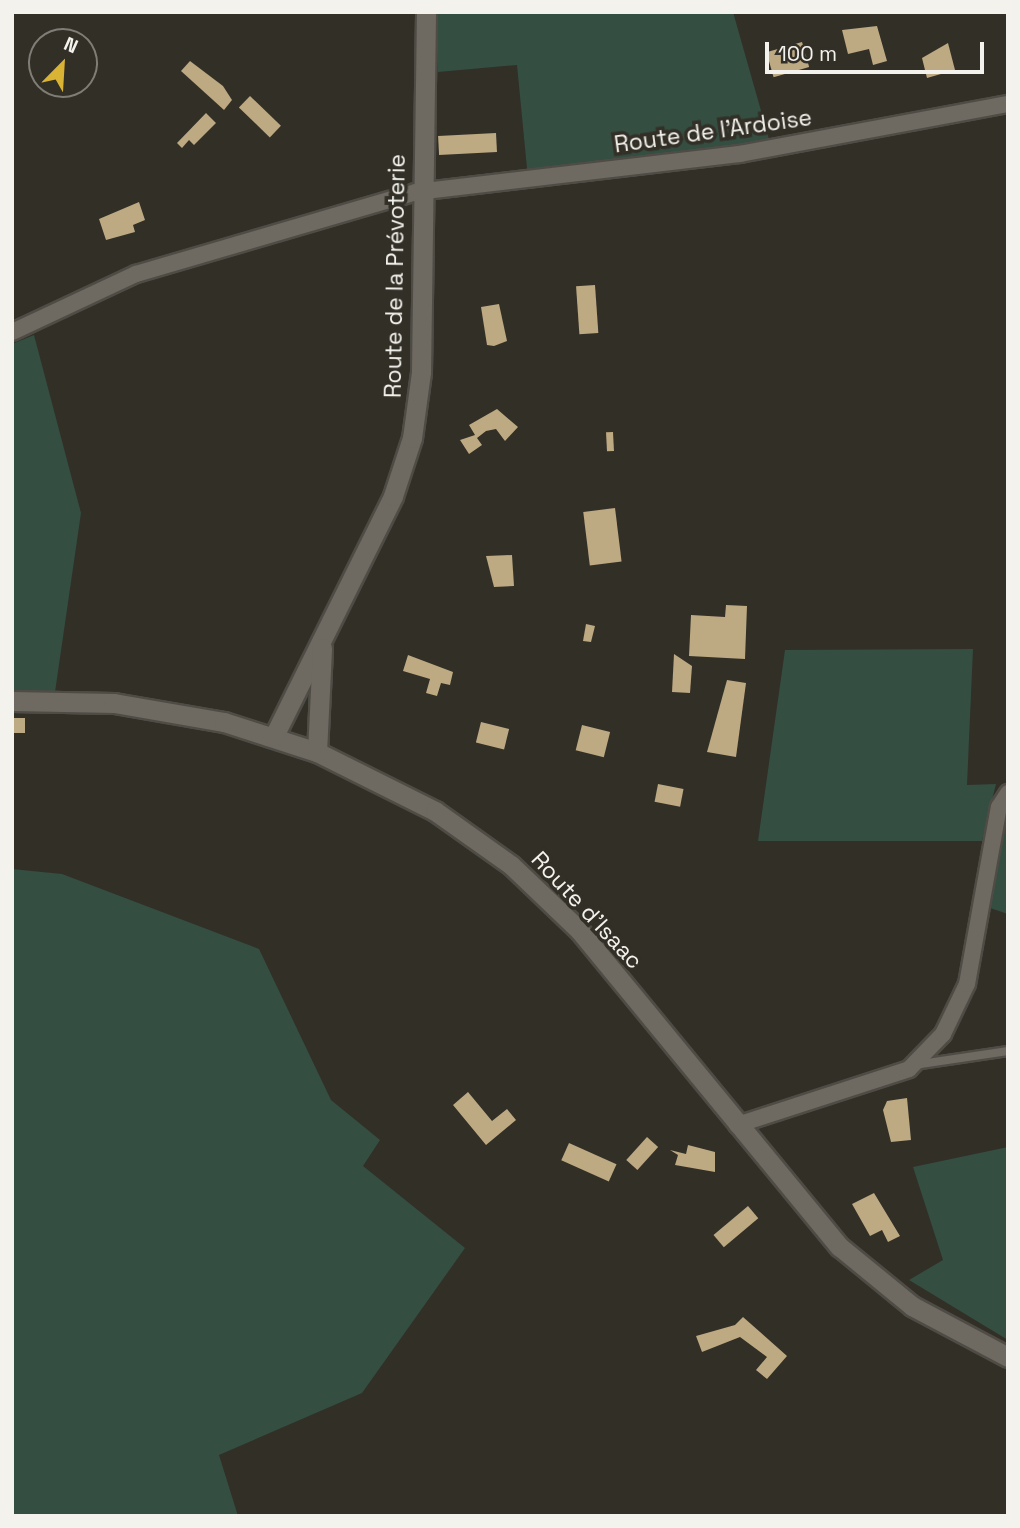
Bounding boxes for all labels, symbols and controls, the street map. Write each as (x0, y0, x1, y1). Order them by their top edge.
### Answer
north arrow (28, 28, 98, 98)
scale bar (768, 28, 987, 72)
text: N (60, 31, 82, 59)
text: 100 m (778, 40, 837, 67)
street label: Route de l'Ardoise (612, 103, 814, 159)
street label: Route de la Prévoterie (379, 154, 411, 398)
street label: Route d'Isaac (526, 846, 648, 974)

